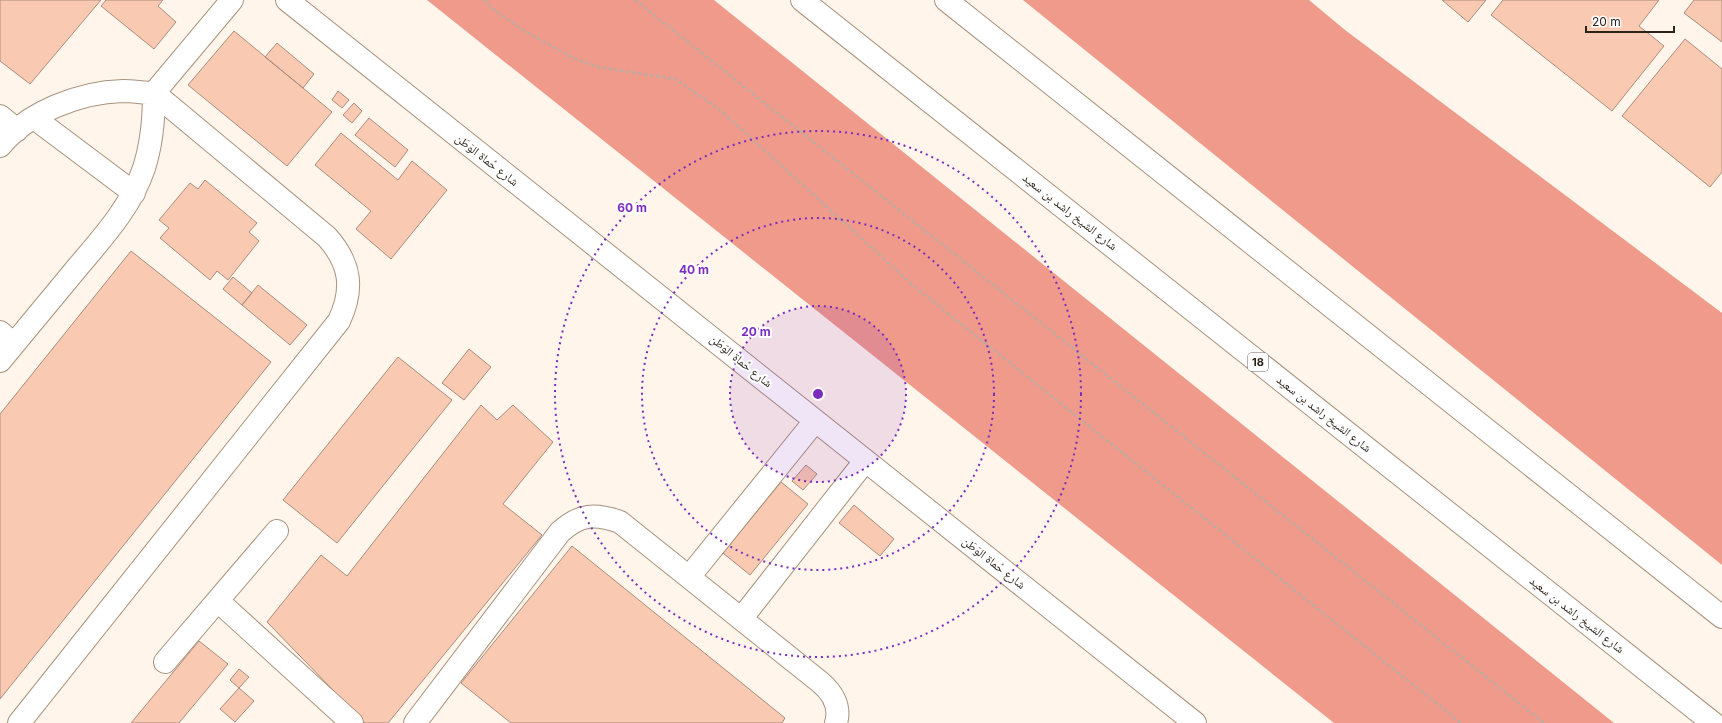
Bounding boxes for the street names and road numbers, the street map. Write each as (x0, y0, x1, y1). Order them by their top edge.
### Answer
street label: شارع حُماة الوَطَن (452, 130, 522, 190)
street label: شارع الشيخ راشد بن سعيد (1019, 170, 1121, 254)
street label: شارع حُماة الوَطَن (706, 331, 776, 391)
road number: 18 (1248, 353, 1268, 371)
street label: شارع الشيخ راشد بن سعيد (1273, 372, 1375, 456)
street label: شارع حُماة الوَطَن (959, 533, 1029, 593)
street label: شارع الشيخ راشد بن سعيد (1526, 573, 1628, 657)

